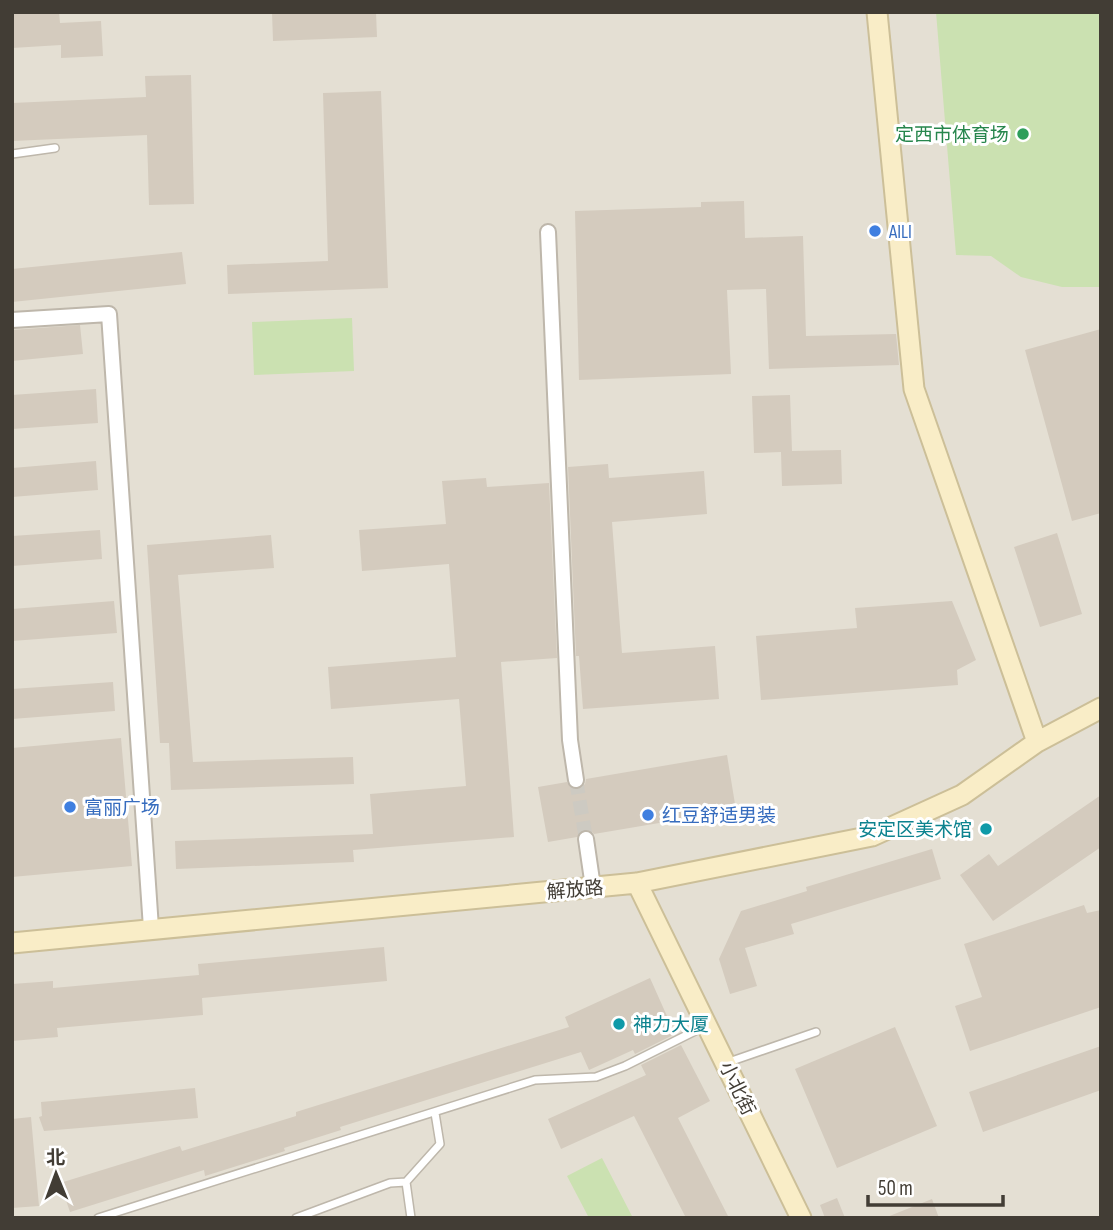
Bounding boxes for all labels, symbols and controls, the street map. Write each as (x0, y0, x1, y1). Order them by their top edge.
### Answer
place label: 定西市体育场 (895, 124, 1009, 147)
marker: 定西市体育场 (1015, 126, 1031, 142)
place label: AILI (888, 221, 912, 244)
marker: AILI (867, 223, 883, 239)
place label: 富丽广场 (84, 797, 160, 820)
marker: 富丽广场 (62, 799, 78, 815)
place label: 红豆舒适男装 (662, 805, 776, 828)
marker: 红豆舒适男装 (640, 807, 656, 823)
place label: 安定区美术馆 (858, 819, 972, 842)
marker: 安定区美术馆 (978, 821, 994, 837)
street label: 解放路 (546, 877, 605, 904)
place label: 神力大厦 (633, 1014, 709, 1037)
marker: 神力大厦 (611, 1016, 627, 1032)
street label: 小北街 (714, 1058, 759, 1119)
north arrow (21, 1139, 91, 1209)
text: 北 (46, 1147, 65, 1170)
scale bar (868, 1164, 1003, 1208)
text: 50 m (878, 1176, 913, 1201)

